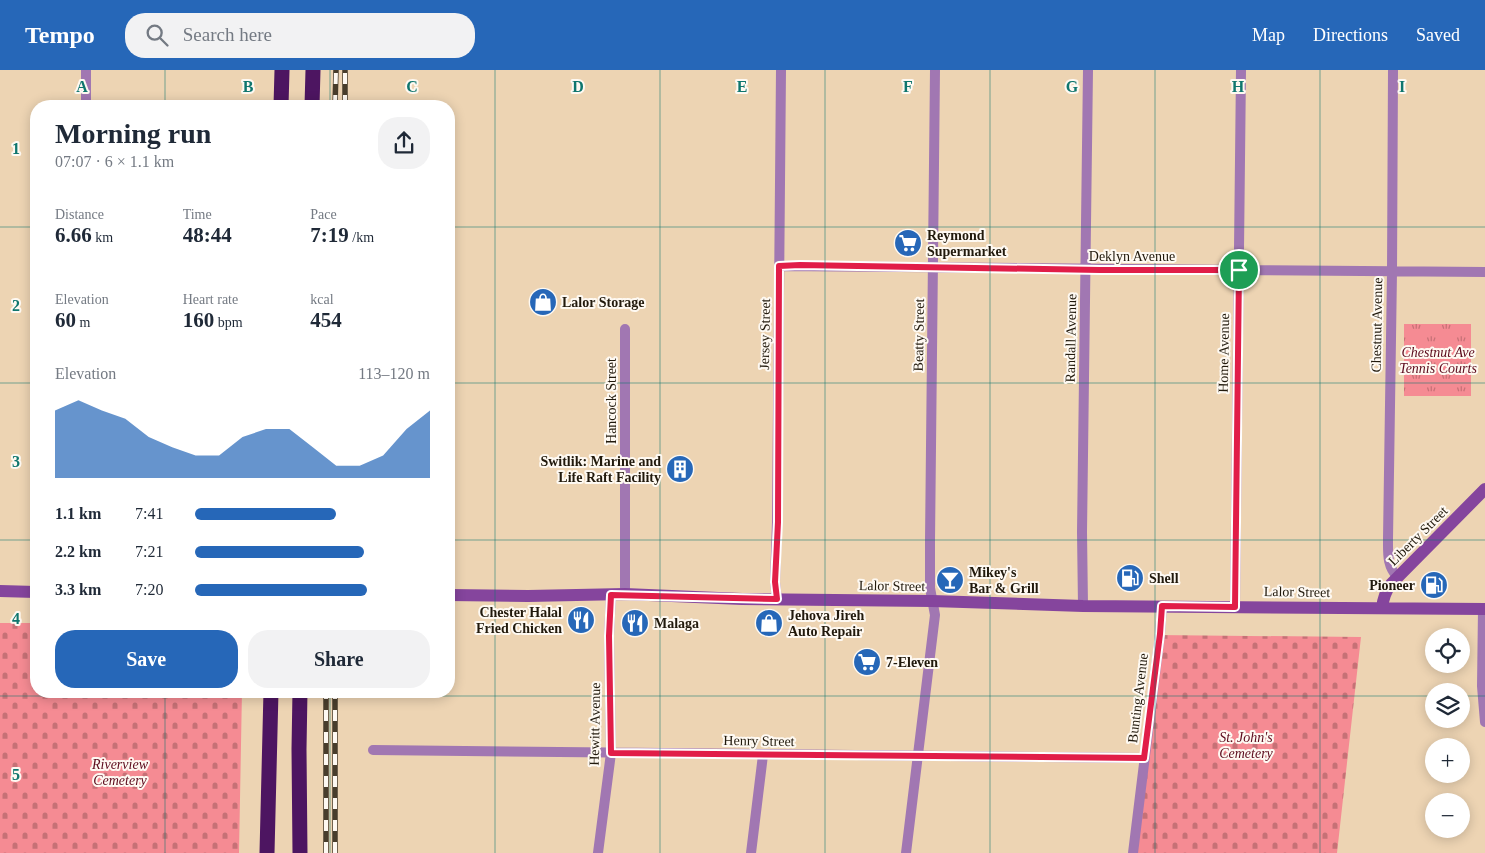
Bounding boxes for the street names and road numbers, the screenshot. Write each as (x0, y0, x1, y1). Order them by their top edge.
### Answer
street label: Deklyn Avenue (1089, 249, 1175, 264)
street label: Chestnut Avenue (1369, 277, 1385, 373)
street label: Randall Avenue (1063, 293, 1079, 383)
street label: Jersey Street (757, 298, 773, 370)
street label: Beatty Street (911, 298, 927, 371)
street label: Home Avenue (1216, 313, 1232, 393)
street label: Hancock Street (604, 358, 619, 444)
street label: Liberty Street (1385, 503, 1451, 569)
street label: Lalor Street (859, 578, 925, 594)
street label: Lalor Street (1264, 584, 1330, 600)
street label: Bunting Avenue (1125, 652, 1151, 744)
street label: Hewitt Avenue (587, 682, 603, 766)
street label: Henry Street (723, 733, 795, 749)

